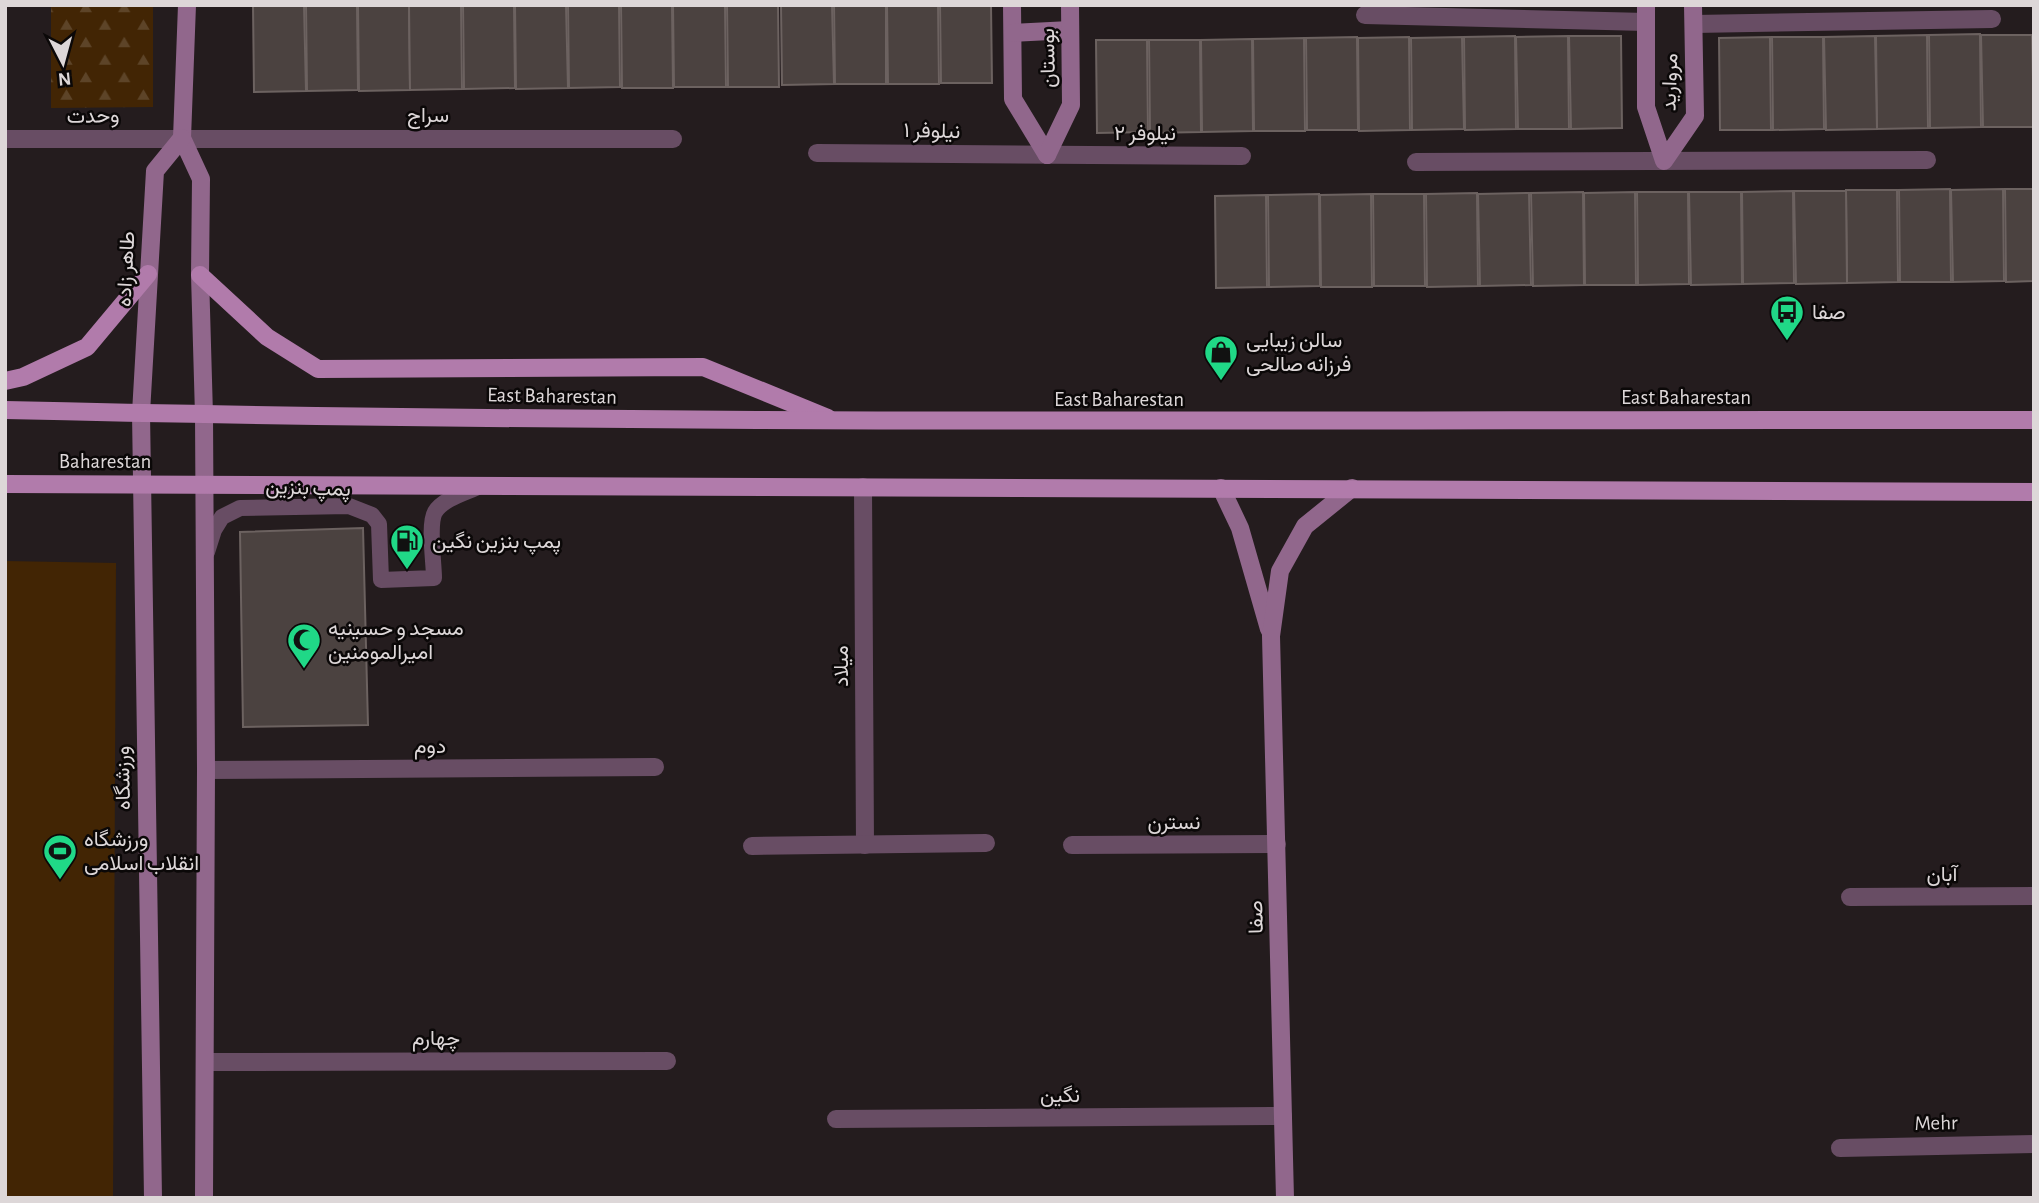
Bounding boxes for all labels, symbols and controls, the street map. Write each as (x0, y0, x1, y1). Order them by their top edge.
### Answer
north arrow (28, 28, 98, 98)
street label: بوستان (1037, 28, 1061, 88)
street label: مروارید (1658, 53, 1684, 111)
text: N (57, 68, 72, 89)
street label: وحدت (66, 105, 120, 129)
street label: سراج (407, 105, 449, 129)
street label: نیلوفر ۱ (903, 120, 961, 144)
street label: نیلوفر ۲ (1114, 123, 1176, 146)
street label: طاهر زاده (114, 231, 140, 308)
bus stop icon: صفا (1768, 293, 1806, 342)
place label: صفا (1812, 302, 1846, 323)
place label: سالن زیبایی فرزانه صالحی (1246, 330, 1351, 377)
shop icon: سالن زیبایی فرزانه صالحی (1202, 333, 1240, 382)
street label: East Baharestan (487, 384, 617, 408)
street label: East Baharestan (1621, 387, 1751, 408)
street label: East Baharestan (1054, 389, 1184, 410)
street label: Baharestan (59, 451, 151, 472)
street label: پمپ بنزین (265, 476, 351, 503)
fuel station icon: پمپ بنزین نگین (388, 522, 426, 571)
place label: پمپ بنزین نگین (432, 531, 561, 555)
place label: مسجد و حسینیه امیرالمومنین (328, 618, 464, 665)
mosque icon: مسجد و حسینیه امیرالمومنین (285, 621, 323, 670)
street label: میلاد (831, 645, 853, 687)
street label: دوم (414, 736, 446, 760)
street label: ورزشگاه (112, 746, 136, 810)
street label: نسترن (1148, 812, 1200, 835)
place label: ورزشگاه انقلاب اسلامی (84, 829, 199, 875)
sports icon: ورزشگاه انقلاب اسلامی (41, 832, 79, 881)
street label: آبان (1927, 864, 1960, 886)
street label: صفا (1245, 900, 1267, 934)
street label: چهارم (412, 1028, 460, 1052)
street label: نگین (1040, 1085, 1080, 1107)
street label: Mehr (1914, 1112, 1958, 1134)

